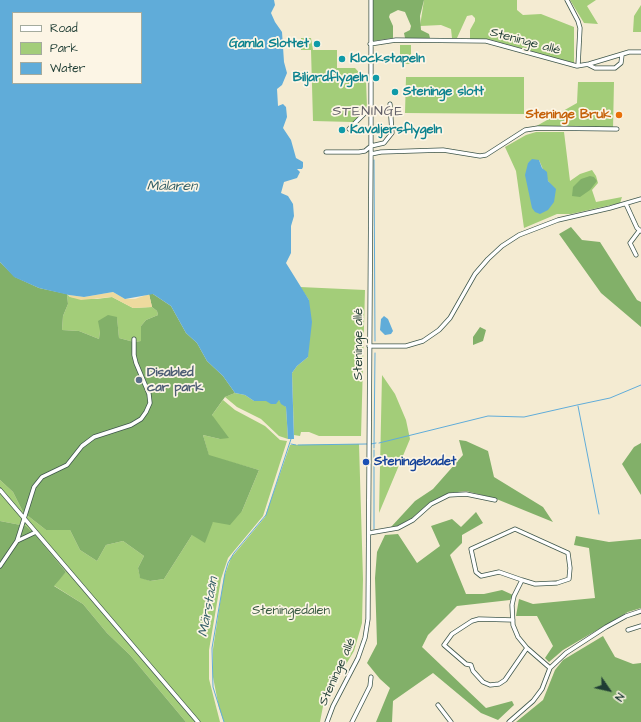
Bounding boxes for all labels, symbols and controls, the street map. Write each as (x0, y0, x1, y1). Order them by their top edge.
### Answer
legend (12, 12, 142, 84)
text: Road (50, 20, 78, 37)
street label: Steninge allé (488, 25, 562, 59)
place label: Gamla Slottet (229, 36, 309, 52)
marker: Gamla Slottet (312, 39, 322, 49)
text: Park (50, 40, 78, 57)
place label: Klockstapeln (350, 51, 425, 67)
marker: Klockstapeln (337, 54, 347, 64)
text: Water (50, 60, 85, 77)
place label: Biljardflygeln (293, 70, 368, 86)
marker: Biljardflygeln (371, 73, 381, 83)
place label: Steninge slott (403, 84, 484, 100)
marker: Steninge slott (390, 87, 400, 97)
district label: STENINGE (332, 104, 404, 120)
place label: Steninge Bruk (525, 107, 611, 123)
marker: Steninge Bruk (614, 110, 624, 120)
place label: Kavaljersflygeln (350, 122, 442, 138)
marker: Kavaljersflygeln (337, 125, 347, 135)
water label: Mälaren (147, 179, 197, 195)
street label: Steninge allé (351, 308, 367, 380)
place label: Disabled car park (147, 365, 203, 396)
marker: Disabled car park (134, 375, 144, 385)
place label: Steningebadet (374, 454, 456, 470)
marker: Steningebadet (361, 457, 371, 467)
water label: Märstaån (195, 576, 223, 638)
park label: Steningedalen (252, 603, 330, 619)
street label: Steninge allé (316, 636, 360, 708)
north arrow (589, 670, 629, 710)
text: N (611, 690, 628, 704)

